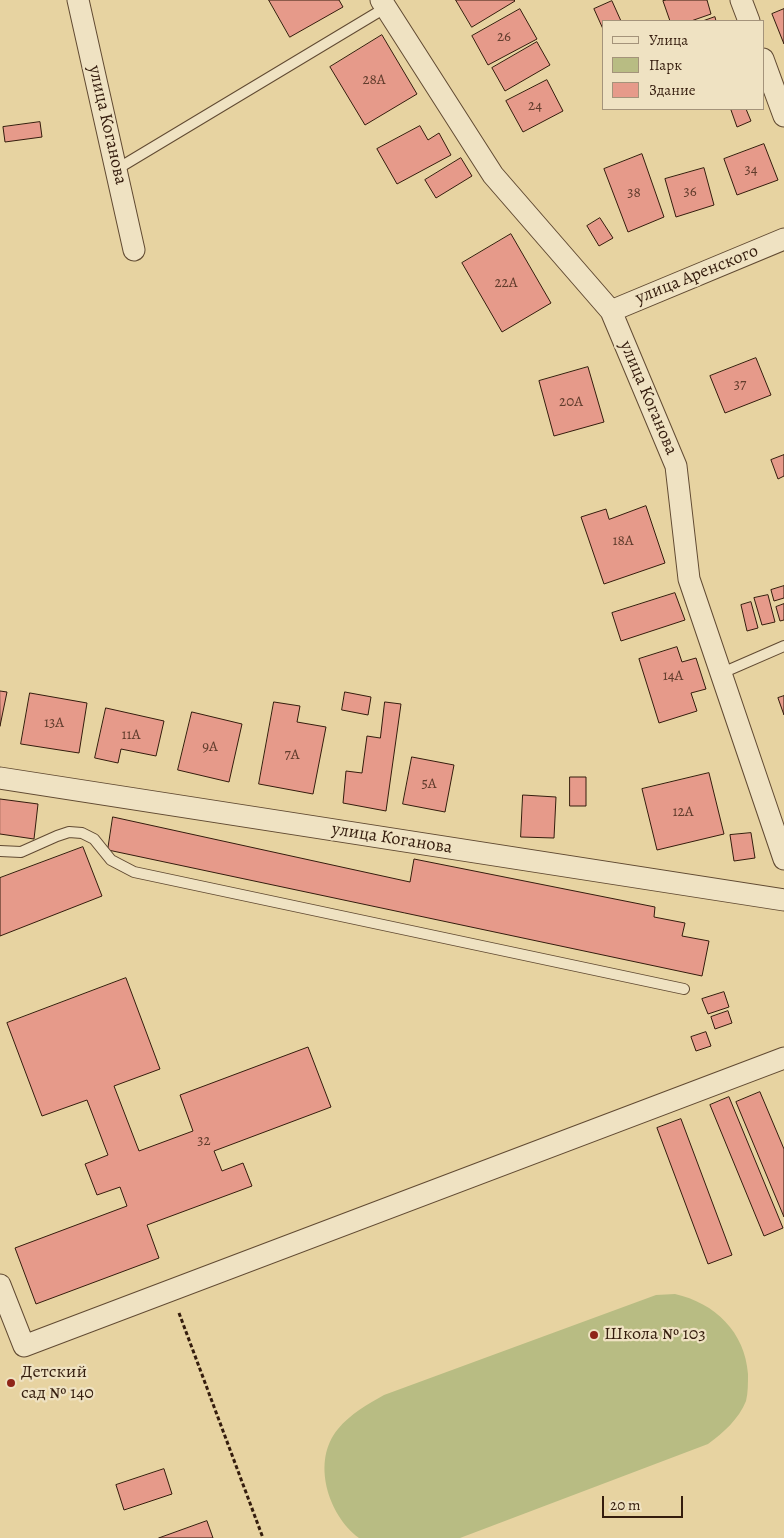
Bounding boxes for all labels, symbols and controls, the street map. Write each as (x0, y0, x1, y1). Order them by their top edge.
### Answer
legend (602, 20, 764, 110)
house number: 26 (497, 28, 511, 46)
text: Улица (649, 30, 688, 50)
text: Парк (649, 55, 682, 75)
street label: улица Коганова (83, 63, 131, 187)
house number: 28А (362, 71, 386, 89)
text: Здание (649, 80, 696, 100)
house number: 24 (528, 97, 542, 115)
house number: 34 (744, 161, 758, 179)
house number: 36 (683, 183, 697, 201)
house number: 38 (627, 184, 641, 202)
street label: улица Аренского (633, 241, 761, 309)
house number: 22А (494, 274, 518, 292)
street label: улица Коганова (614, 338, 682, 458)
house number: 37 (734, 376, 746, 394)
house number: 20А (559, 393, 583, 411)
house number: 18А (612, 532, 634, 550)
house number: 14А (663, 667, 683, 685)
house number: 13А (44, 714, 64, 732)
house number: 11А (121, 726, 141, 744)
house number: 9А (202, 738, 218, 756)
house number: 7А (284, 746, 300, 764)
house number: 5А (421, 775, 437, 793)
house number: 12А (672, 803, 694, 821)
street label: улица Коганова (330, 819, 454, 859)
house number: 32 (197, 1132, 211, 1150)
place label: Школа № 103 (604, 1324, 706, 1346)
marker: Школа № 103 (588, 1329, 600, 1341)
place label: Детский сад № 140 (21, 1362, 94, 1405)
marker: Детский сад № 140 (5, 1377, 17, 1389)
scale bar (604, 1486, 685, 1518)
text: 20 m (610, 1495, 641, 1515)

